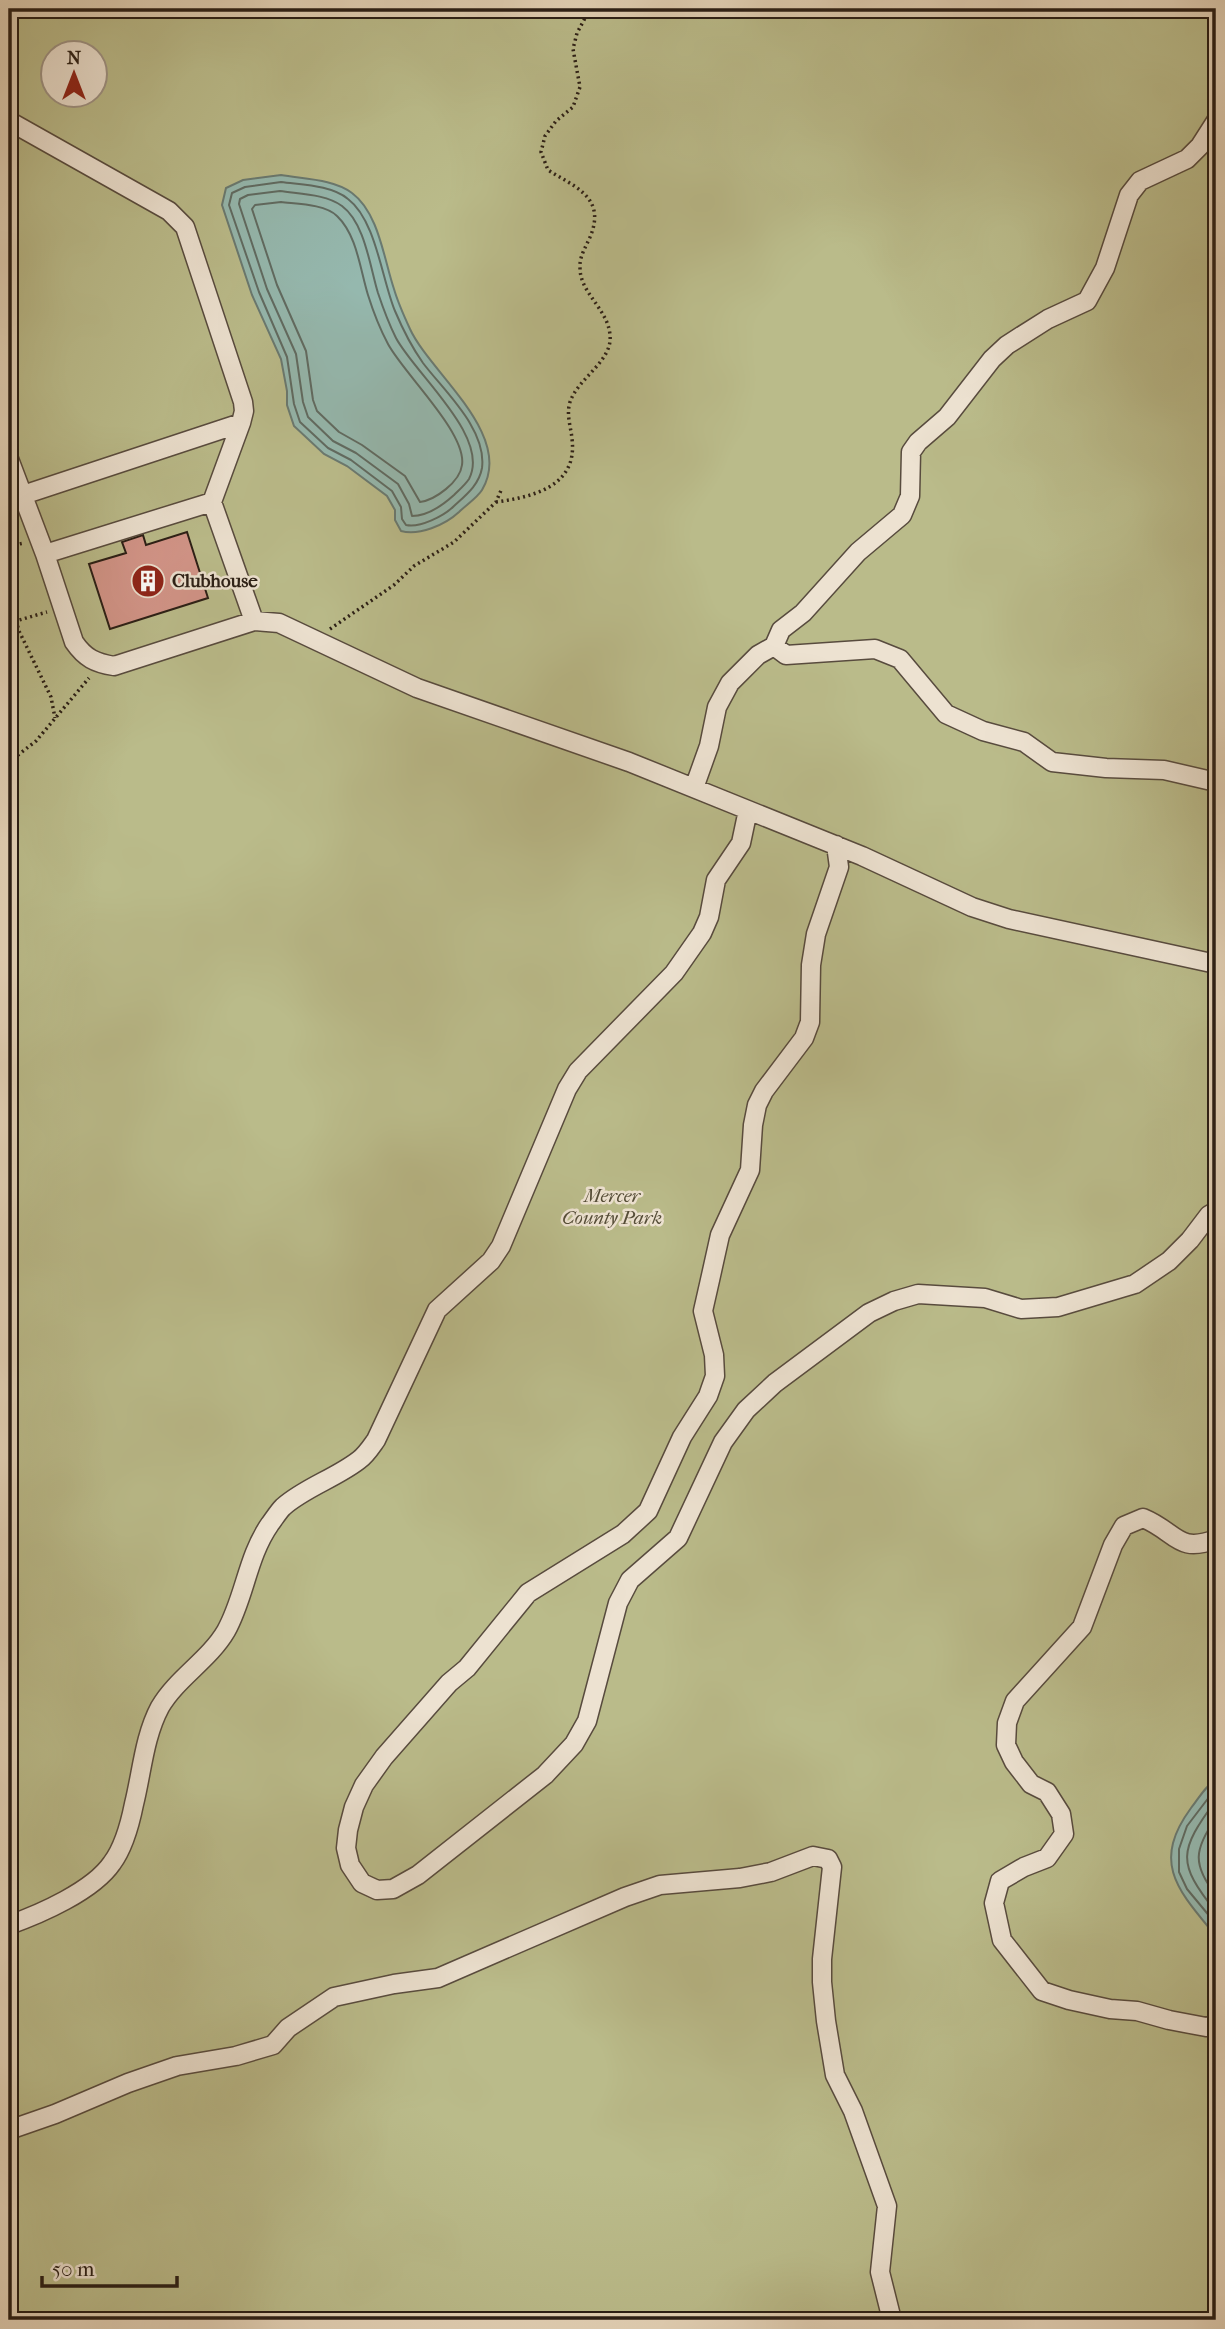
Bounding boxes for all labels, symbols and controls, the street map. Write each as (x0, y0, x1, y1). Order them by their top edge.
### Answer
north arrow (38, 38, 108, 108)
text: N (67, 47, 82, 69)
building icon: Clubhouse (129, 562, 167, 600)
place label: Clubhouse (172, 570, 258, 592)
park label: Mercer County Park (562, 1185, 662, 1229)
scale bar (42, 2245, 177, 2289)
text: 50 m (52, 2257, 95, 2281)

